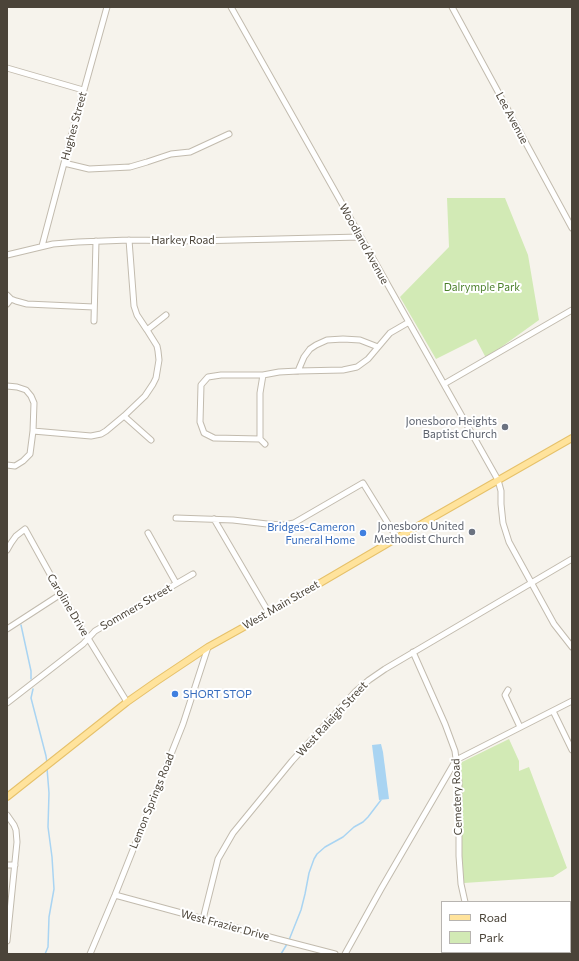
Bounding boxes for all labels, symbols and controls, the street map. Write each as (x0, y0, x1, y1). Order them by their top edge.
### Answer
street label: Hughes Street (58, 90, 90, 162)
street label: Lee Avenue (493, 90, 531, 146)
street label: Woodland Avenue (336, 201, 392, 287)
street label: Harkey Road (151, 233, 215, 247)
park label: Dalrymple Park (444, 280, 520, 294)
place label: Jonesboro Heights Baptist Church (405, 414, 497, 440)
marker: Jonesboro Heights Baptist Church (500, 422, 510, 432)
place label: Jonesboro United Methodist Church (374, 519, 464, 545)
place label: Bridges-Cameron Funeral Home (267, 520, 355, 546)
marker: Jonesboro United Methodist Church (467, 527, 477, 537)
marker: Bridges-Cameron Funeral Home (358, 528, 368, 538)
street label: Caroline Drive (44, 571, 92, 639)
street label: West Main Street (240, 578, 322, 632)
street label: Sommers Street (98, 581, 174, 633)
street label: West Raleigh Street (294, 679, 370, 759)
place label: SHORT STOP (183, 687, 252, 701)
marker: SHORT STOP (170, 689, 180, 699)
street label: Lemon Springs Road (127, 751, 177, 851)
street label: Cemetery Road (449, 758, 465, 836)
legend (441, 901, 571, 953)
street label: West Frazier Drive (179, 907, 271, 943)
text: Road (479, 910, 507, 924)
text: Park (479, 930, 504, 944)

